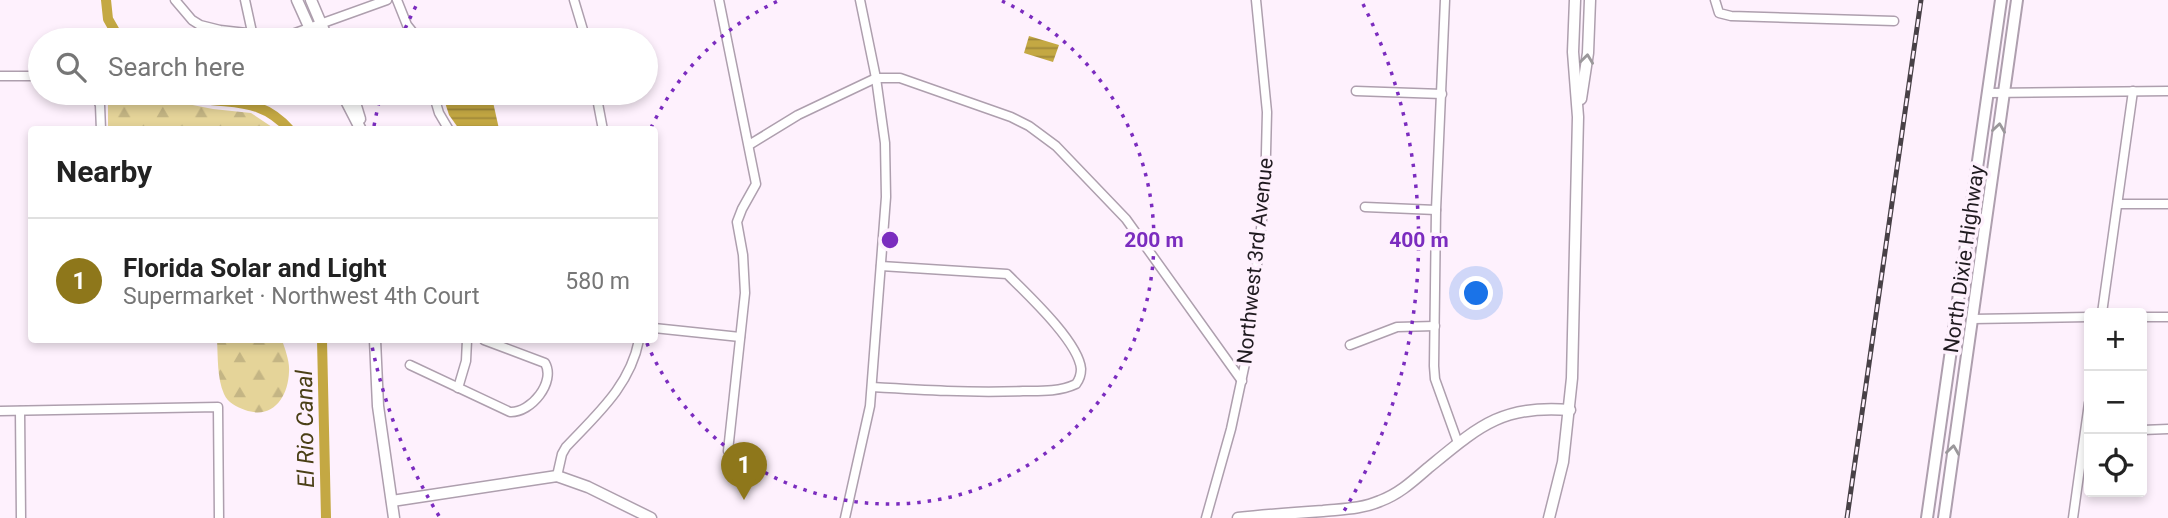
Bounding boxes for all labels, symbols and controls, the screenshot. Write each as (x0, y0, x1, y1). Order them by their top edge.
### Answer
search box (28, 28, 658, 105)
icon: search (52, 48, 90, 86)
text: Search here (108, 52, 245, 82)
one-way arrow (1579, 53, 1594, 64)
one-way arrow (1991, 122, 2006, 134)
text: Nearby (56, 154, 152, 189)
street label: Northwest 3rd Avenue (1232, 157, 1278, 365)
street label: North Dixie Highway (1939, 163, 1989, 354)
centre of rings (878, 228, 902, 252)
text: 200 m (1124, 228, 1184, 252)
text: 400 m (1389, 228, 1449, 252)
text: Florida Solar and Light (123, 253, 386, 283)
text: 1 (72, 268, 86, 295)
text: 580 m (565, 268, 630, 295)
your location (1459, 276, 1493, 310)
text: Supermarket · Northwest 4th Court (123, 283, 479, 310)
map controls (2084, 308, 2147, 497)
button: + (2084, 308, 2147, 371)
water label: El Rio Canal (291, 369, 320, 488)
button: − (2084, 371, 2147, 434)
button: locate (2084, 434, 2147, 497)
pin: 1 (721, 442, 767, 500)
one-way arrow (1946, 445, 1961, 456)

